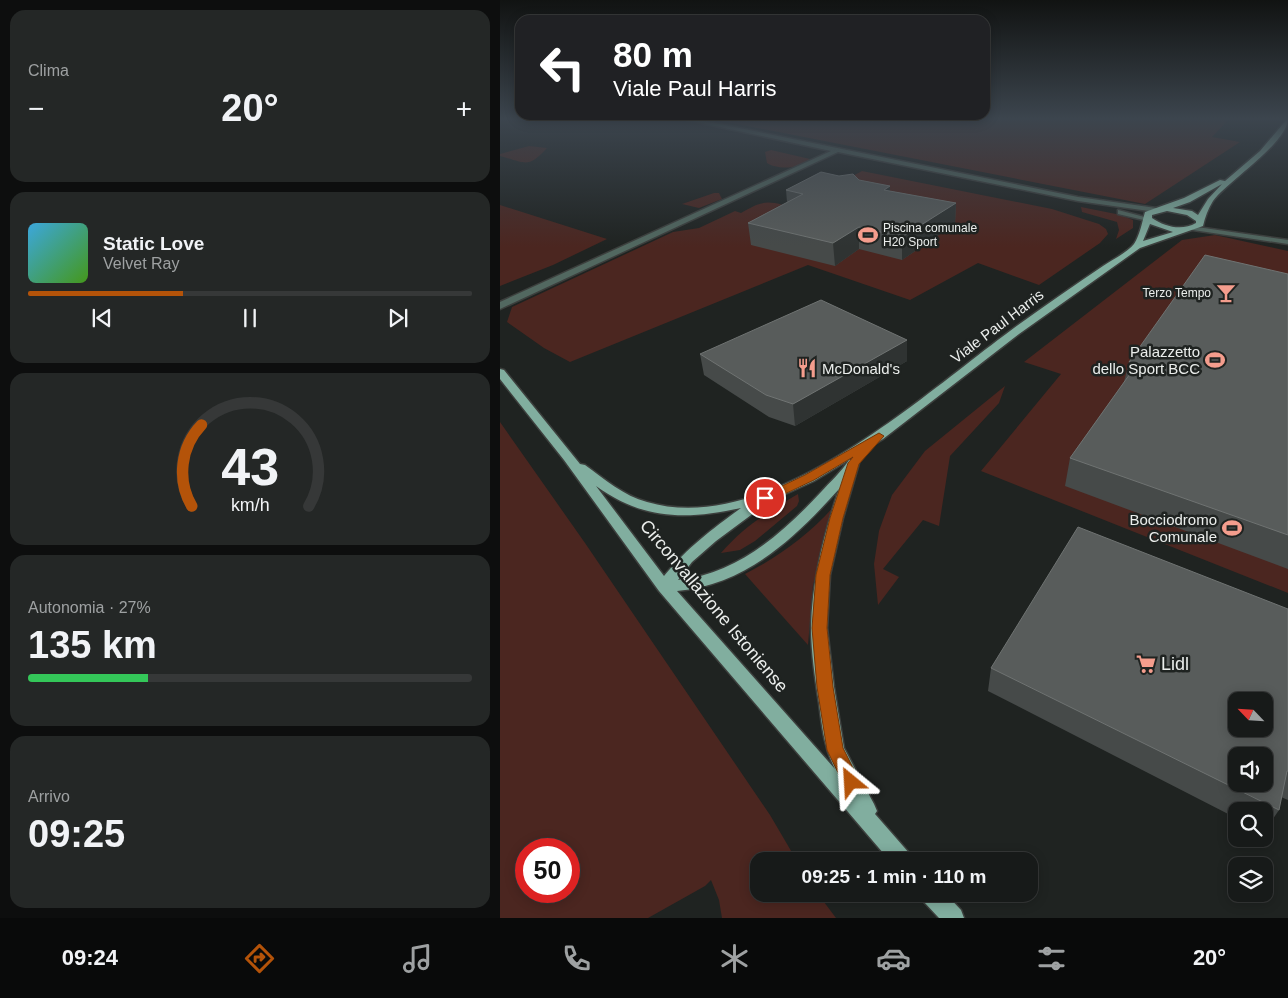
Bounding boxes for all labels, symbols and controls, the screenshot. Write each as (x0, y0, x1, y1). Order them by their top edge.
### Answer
icon: left (530, 35, 595, 100)
text: 80 m (613, 35, 693, 74)
text: Clima (28, 62, 69, 79)
text: Viale Paul Harris (613, 76, 776, 101)
text: 20° (221, 87, 279, 129)
text: − (28, 93, 44, 124)
text: + (456, 93, 472, 124)
place label: Piscina comunale H20 Sport (883, 221, 977, 249)
sports icon: Piscina comunale H20 Sport (857, 224, 879, 246)
text: Static Love (103, 233, 204, 254)
text: Velvet Ray (103, 255, 179, 272)
bar icon: Terzo Tempo (1215, 282, 1237, 304)
street label: Viale Paul Harris (947, 286, 1047, 366)
place label: Terzo Tempo (1143, 286, 1211, 300)
icon: previous (88, 304, 116, 332)
icon: pause (236, 304, 264, 332)
icon: next (384, 304, 412, 332)
place label: Palazzetto dello Sport BCC (1092, 343, 1200, 377)
sports icon: Palazzetto dello Sport BCC (1204, 349, 1226, 371)
restaurant icon: McDonald's (796, 357, 818, 379)
place label: McDonald's (822, 360, 900, 377)
text: 43 (221, 438, 279, 496)
pin (744, 477, 786, 519)
icon: arrive (751, 484, 779, 512)
text: km/h (231, 495, 269, 515)
place label: Bocciodromo Comunale (1129, 511, 1217, 545)
street label: Circonvallazione Istoniense (636, 516, 792, 696)
sports icon: Bocciodromo Comunale (1221, 517, 1243, 539)
text: Autonomia · 27% (28, 599, 151, 616)
text: 135 km (28, 624, 157, 666)
supermarket icon: Lidl (1135, 653, 1157, 675)
place label: Lidl (1161, 654, 1189, 674)
north arrow (1228, 692, 1272, 738)
map controls (1228, 692, 1273, 902)
button: sound (1228, 747, 1273, 792)
position arrow (824, 755, 876, 807)
text: Arrivo (28, 788, 70, 805)
button: search (1228, 802, 1273, 847)
text: 09:25 (28, 813, 125, 855)
speed limit sign: 50 (515, 838, 580, 903)
button: layers (1228, 857, 1273, 902)
text: 09:25 · 1 min · 110 m (802, 866, 986, 887)
icon: directions (242, 941, 277, 976)
icon: music (400, 941, 435, 976)
icon: phone (559, 941, 594, 976)
icon: climate (717, 941, 752, 976)
icon: car (876, 941, 911, 976)
icon: filters (1034, 941, 1069, 976)
text: 09:24 (62, 945, 118, 970)
text: 20° (1193, 945, 1226, 970)

